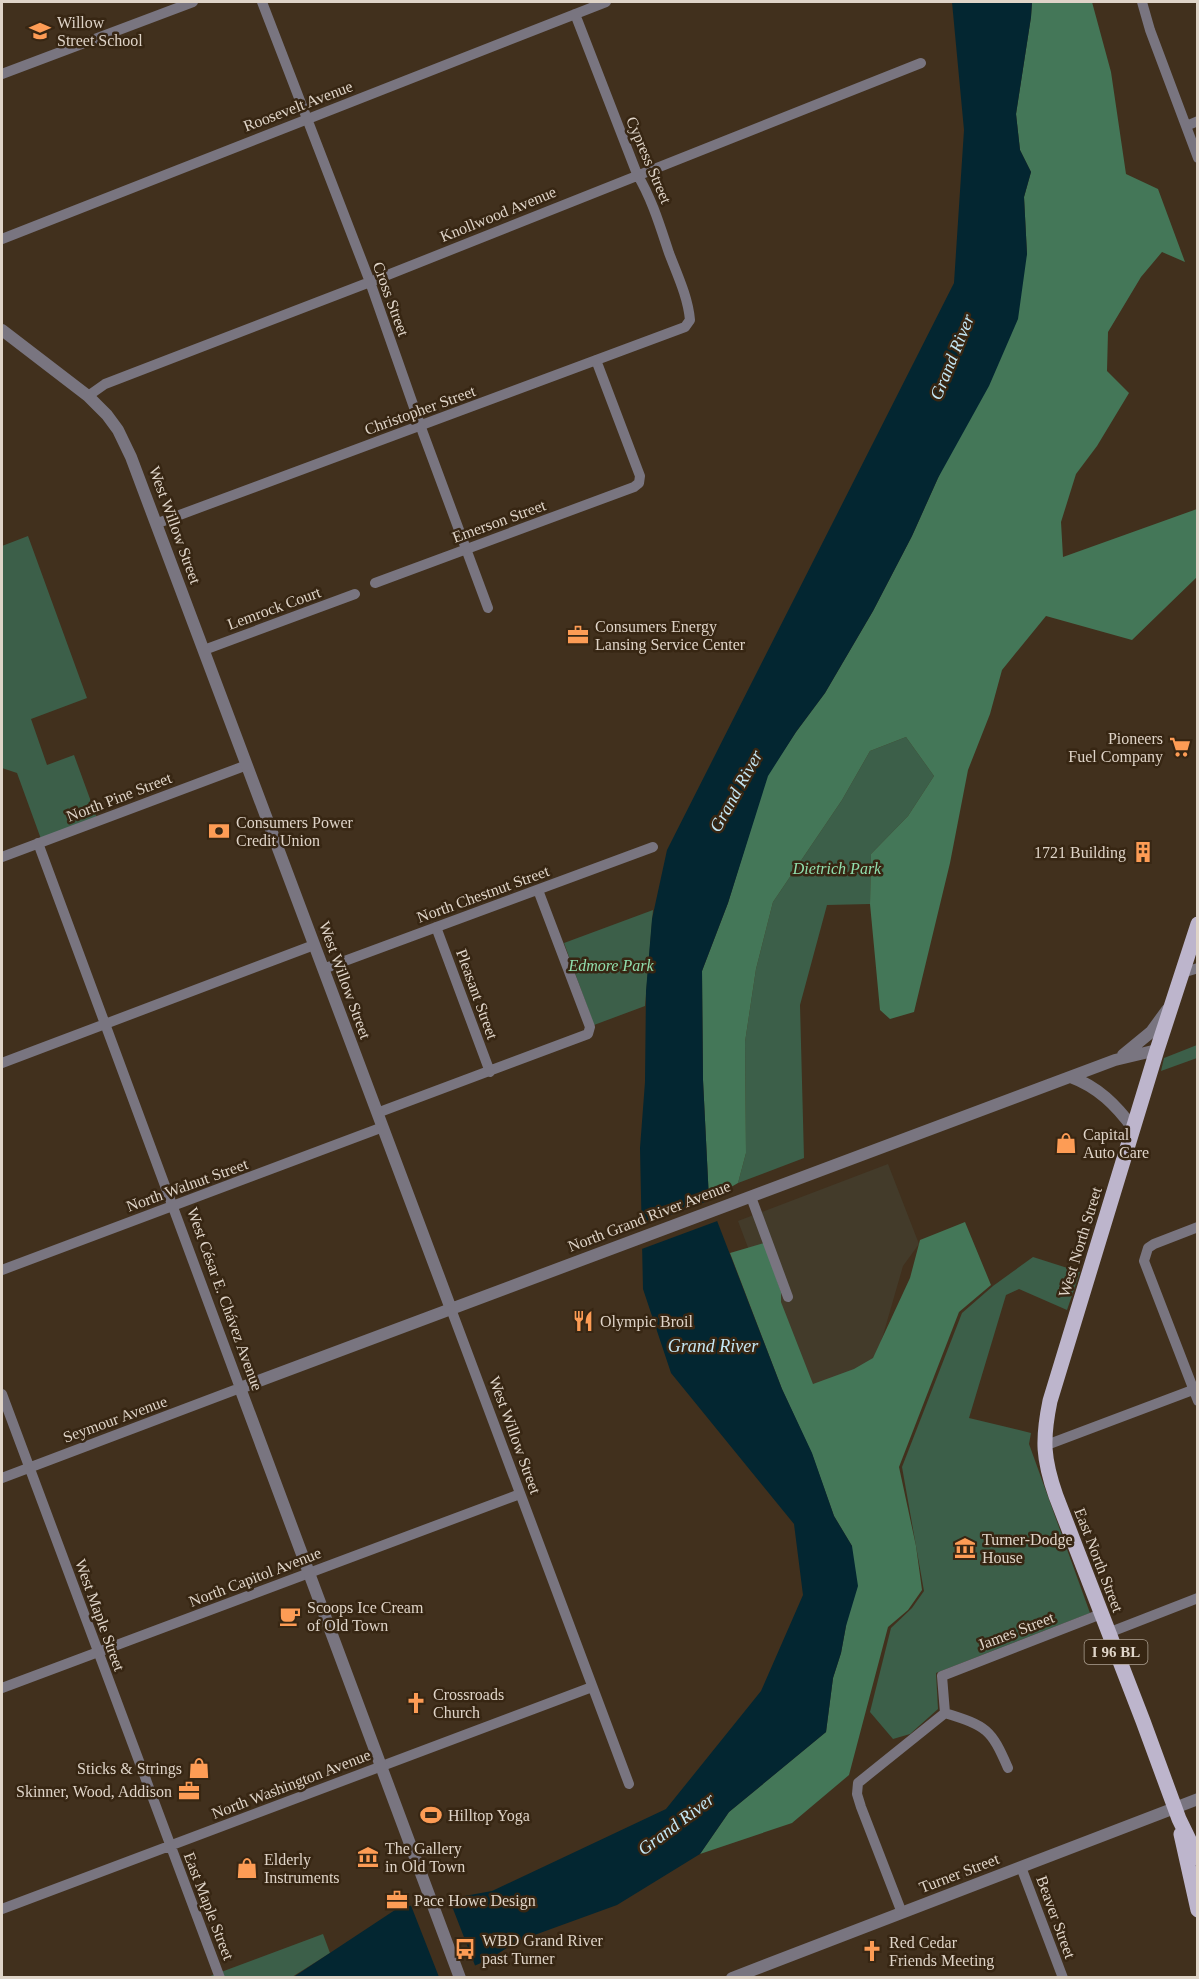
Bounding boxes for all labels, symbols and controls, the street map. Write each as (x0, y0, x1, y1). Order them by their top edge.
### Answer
place label: Willow Street School (57, 14, 143, 49)
school or university icon: Willow Street School (28, 19, 52, 43)
street label: Roosevelt Avenue (241, 77, 355, 135)
street label: Cypress Street (622, 114, 675, 207)
street label: Knollwood Avenue (437, 183, 559, 245)
street label: Cross Street (370, 260, 412, 339)
water label: Grand River (926, 310, 979, 403)
street label: Christopher Street (362, 382, 479, 439)
street label: West Willow Street (146, 464, 204, 587)
street label: Emerson Street (450, 496, 549, 546)
street label: Lemrock Court (225, 583, 324, 633)
place label: Consumers Energy Lansing Service Center (595, 618, 746, 654)
office icon: Consumers Energy Lansing Service Center (566, 623, 590, 647)
place label: Pioneers Fuel Company (1068, 730, 1163, 766)
supermarket icon: Pioneers Fuel Company (1168, 735, 1192, 759)
water label: Grand River (705, 746, 767, 835)
street label: North Pine Street (64, 769, 174, 825)
place label: Consumers Power Credit Union (236, 814, 354, 849)
bank icon: Consumers Power Credit Union (207, 819, 231, 843)
building icon: 1721 Building (1131, 840, 1155, 864)
place label: 1721 Building (1034, 844, 1126, 862)
park label: Dietrich Park (792, 860, 882, 877)
street label: North Chestnut Street (415, 862, 552, 926)
street label: West Willow Street (316, 919, 374, 1042)
street label: Pleasant Street (453, 947, 501, 1042)
park label: Edmore Park (567, 957, 654, 974)
place label: Capital Auto Care (1083, 1126, 1149, 1161)
shop icon: Capital Auto Care (1054, 1131, 1078, 1155)
street label: North Walnut Street (124, 1155, 251, 1215)
street label: North Grand River Avenue (565, 1177, 733, 1255)
street label: West North Street (1055, 1184, 1105, 1299)
street label: West César E. Chávez Avenue (184, 1205, 266, 1393)
restaurant icon: Olympic Broil (571, 1309, 595, 1333)
place label: Olympic Broil (600, 1313, 693, 1331)
water label: Grand River (668, 1336, 759, 1356)
street label: West Willow Street (486, 1374, 544, 1497)
street label: Seymour Avenue (61, 1392, 170, 1447)
street label: East North Street (1071, 1506, 1127, 1615)
place label: Turner-Dodge House (982, 1531, 1073, 1566)
museum icon: Turner-Dodge House (953, 1536, 977, 1560)
street label: North Capitol Avenue (187, 1544, 324, 1611)
street label: West Maple Street (71, 1557, 128, 1674)
place label: Scoops Ice Cream of Old Town (307, 1599, 424, 1634)
cafe icon: Scoops Ice Cream of Old Town (278, 1604, 302, 1628)
street label: James Street (975, 1608, 1057, 1653)
road number: I 96 BL (1084, 1640, 1148, 1664)
place label: Crossroads Church (433, 1686, 504, 1721)
church icon: Crossroads Church (404, 1691, 428, 1715)
street label: North Washington Avenue (209, 1746, 373, 1823)
shop icon: Sticks & Strings (187, 1756, 211, 1780)
place label: Sticks & Strings (77, 1760, 182, 1778)
office icon: Skinner, Wood, Addison (177, 1779, 201, 1803)
place label: Skinner, Wood, Addison (16, 1783, 172, 1800)
water label: Grand River (634, 1788, 719, 1859)
sports icon: Hilltop Yoga (419, 1803, 443, 1827)
place label: Hilltop Yoga (448, 1807, 530, 1825)
place label: The Gallery in Old Town (385, 1840, 465, 1875)
museum icon: The Gallery in Old Town (356, 1845, 380, 1869)
street label: East Maple Street (180, 1850, 238, 1963)
street label: Turner Street (917, 1850, 1002, 1896)
place label: Elderly Instruments (264, 1851, 340, 1886)
shop icon: Elderly Instruments (235, 1856, 259, 1880)
street label: Beaver Street (1033, 1873, 1079, 1961)
office icon: Pace Howe Design (385, 1888, 409, 1912)
place label: Pace Howe Design (414, 1892, 536, 1910)
place label: WBD Grand River past Turner (482, 1932, 604, 1968)
place label: Red Cedar Friends Meeting (889, 1934, 994, 1970)
bus stop icon: WBD Grand River past Turner (453, 1937, 477, 1961)
church icon: Red Cedar Friends Meeting (860, 1939, 884, 1963)

